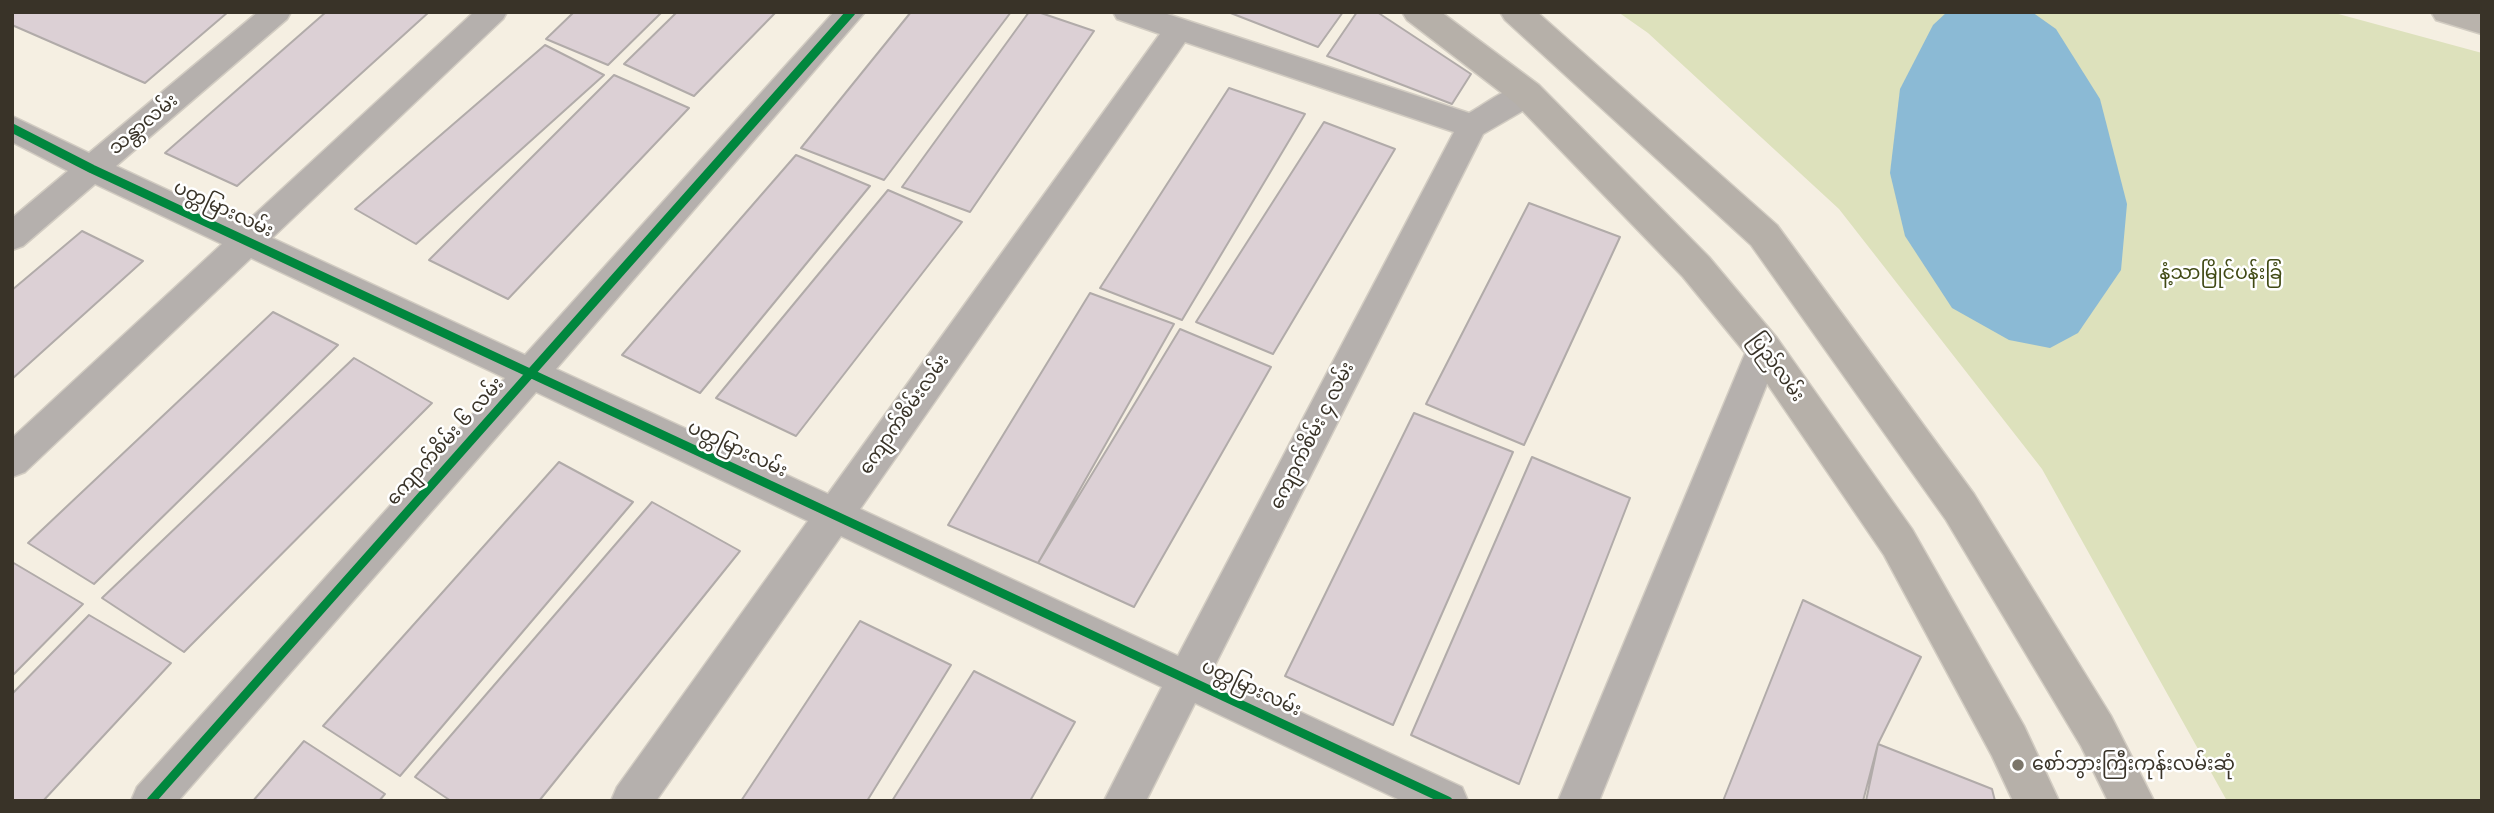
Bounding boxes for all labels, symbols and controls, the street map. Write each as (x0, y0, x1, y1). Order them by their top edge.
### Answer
street label: သန္တာလမ်း (105, 90, 183, 160)
street label: ပတ္တမြားလမ်း (170, 177, 276, 243)
park label: နံ့သာမြိုင်ပန်းခြံ (2160, 263, 2282, 285)
street label: ပြည်လမ်း (1744, 329, 1808, 407)
street label: ကျောက်စိမ်းလမ်း (855, 351, 955, 479)
street label: ကျောက်စိမ်း ၄ လမ်း (1266, 359, 1360, 513)
street label: ကျောက်စိမ်း ၆ လမ်း (383, 373, 509, 511)
street label: ပတ္တမြားလမ်း (684, 417, 790, 483)
street label: ပတ္တမြားလမ်း (1198, 656, 1304, 722)
place label: စော်ဘွားကြီးကုန်းလမ်းဆုံ (2032, 754, 2235, 776)
marker: စော်ဘွားကြီးကုန်းလမ်းဆုံ (2010, 757, 2026, 773)

